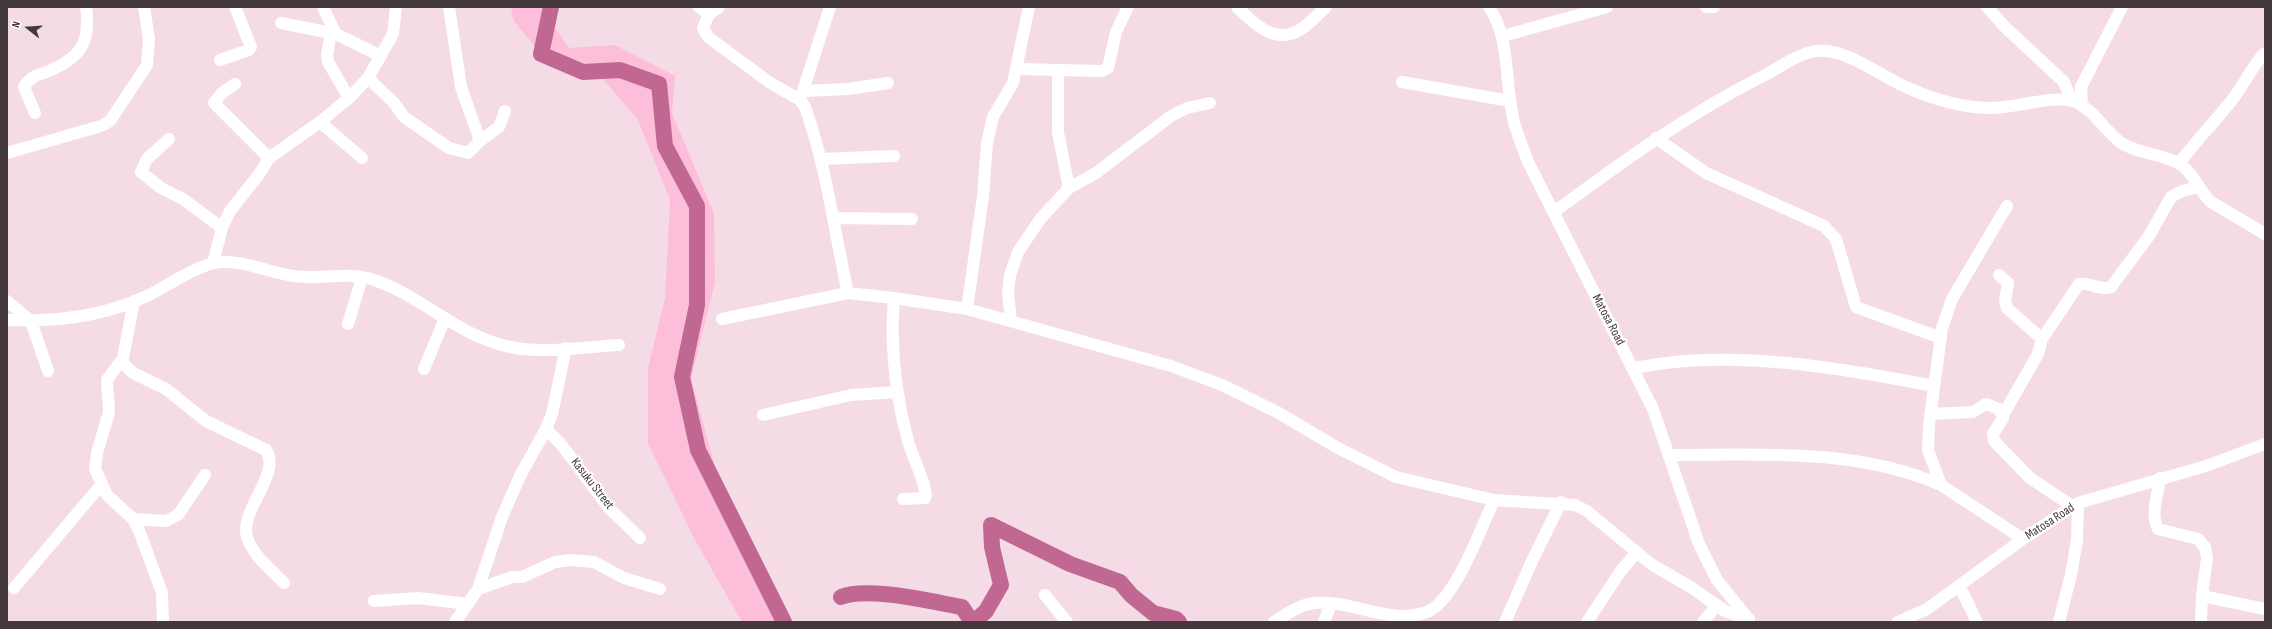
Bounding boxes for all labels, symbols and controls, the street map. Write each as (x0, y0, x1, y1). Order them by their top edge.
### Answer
north arrow (8, 8, 48, 48)
text: N (9, 20, 23, 29)
street label: Matosa Road (1588, 292, 1628, 348)
street label: Kasuku Street (567, 455, 617, 513)
street label: Matosa Road (2023, 500, 2077, 544)

